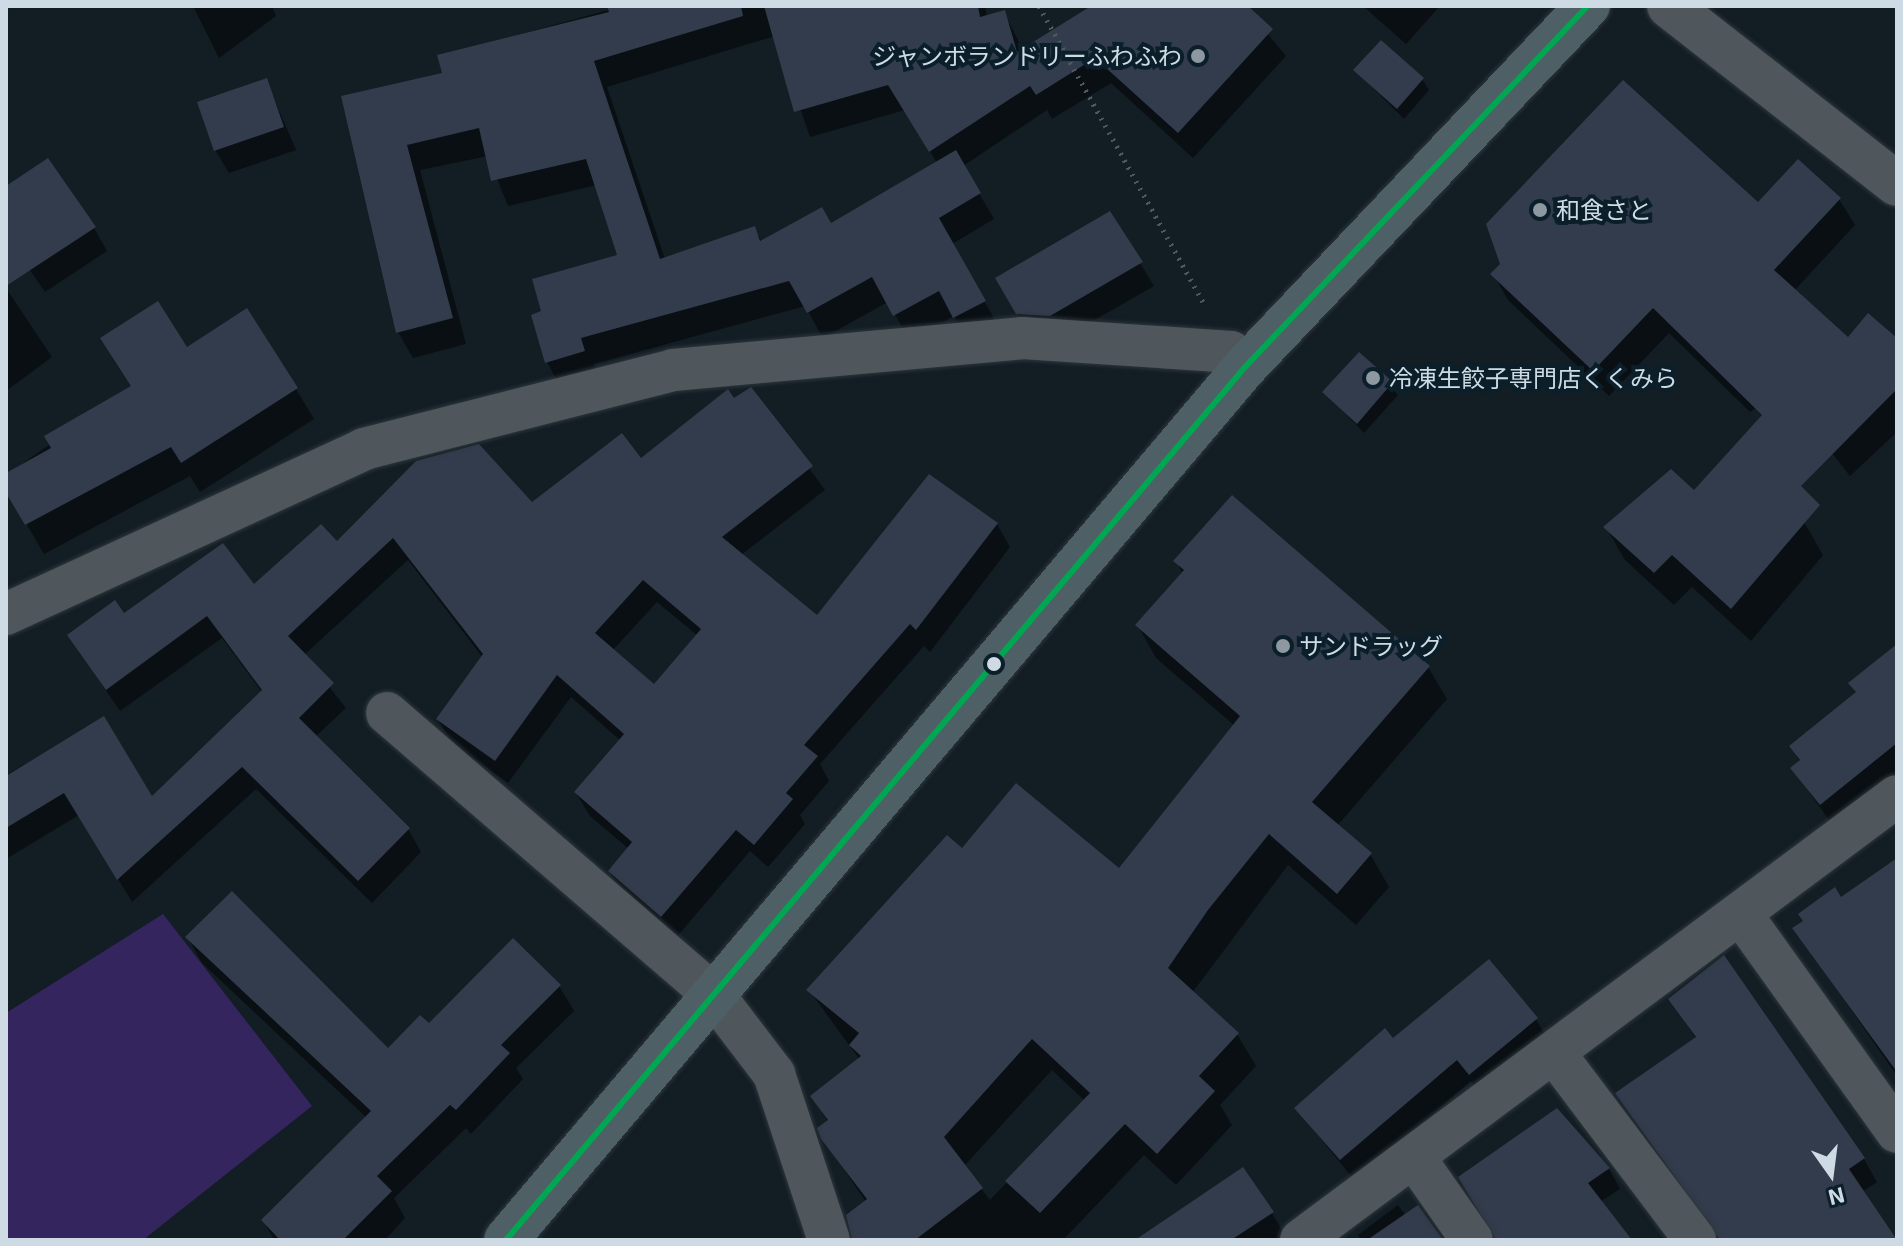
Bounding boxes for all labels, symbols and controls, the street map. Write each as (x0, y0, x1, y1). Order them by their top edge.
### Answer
place label: ジャンボランドリーふわふわ (870, 42, 1182, 70)
marker: ジャンボランドリーふわふわ (1189, 47, 1207, 65)
place label: 和食さと (1556, 196, 1652, 224)
marker: 和食さと (1531, 201, 1549, 219)
place label: 冷凍生餃子専門店くくみら (1389, 364, 1677, 392)
marker: 冷凍生餃子専門店くくみら (1364, 369, 1382, 387)
place label: サンドラッグ (1299, 632, 1443, 660)
marker: サンドラッグ (1274, 637, 1292, 655)
unlabelled marker (986, 656, 1002, 672)
north arrow (1791, 1134, 1871, 1214)
text: N (1826, 1183, 1848, 1212)

